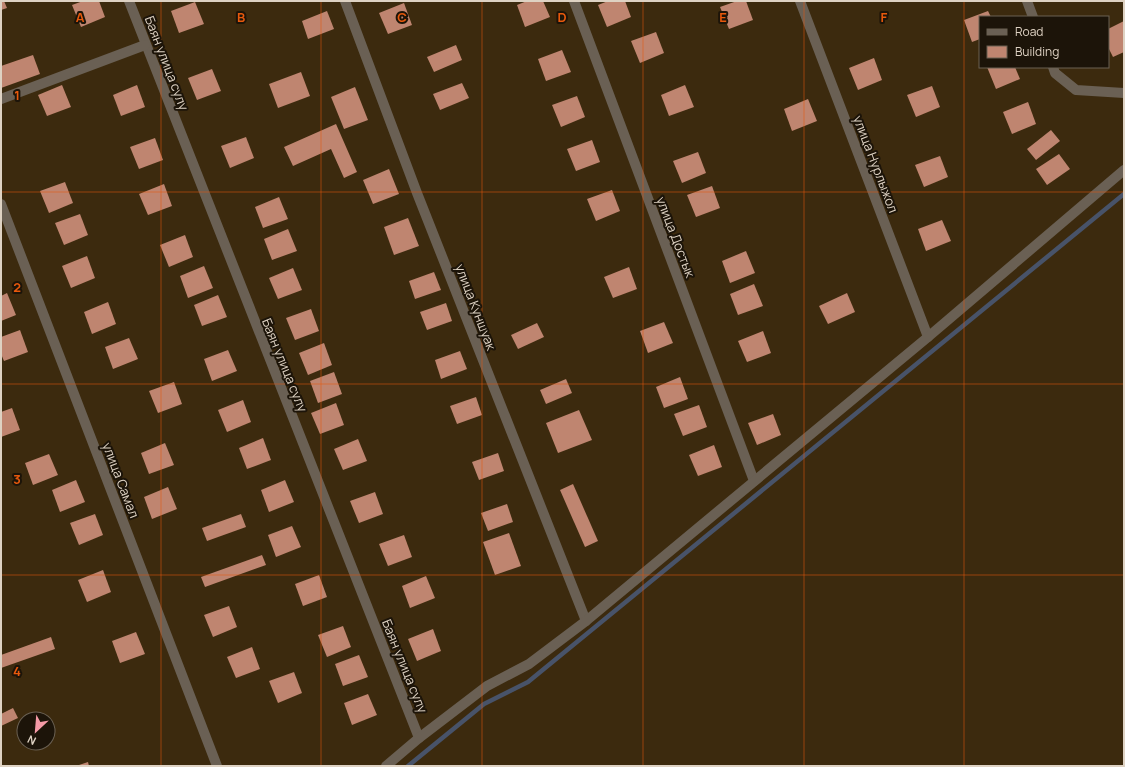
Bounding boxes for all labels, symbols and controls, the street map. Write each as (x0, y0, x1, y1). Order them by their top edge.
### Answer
text: A (76, 8, 85, 26)
text: B (237, 8, 245, 26)
text: C (397, 8, 407, 26)
text: D (557, 8, 567, 26)
text: E (719, 8, 727, 26)
text: F (881, 8, 888, 26)
street label: Баян улица сулу (141, 13, 193, 113)
legend (979, 16, 1109, 68)
text: Road (1015, 23, 1043, 40)
text: Building (1015, 43, 1059, 60)
text: 1 (14, 86, 20, 104)
street label: улица Нурлыжол (849, 113, 903, 215)
street label: улица Достык (652, 194, 700, 281)
street label: улица Куншуак (451, 261, 501, 353)
text: 2 (13, 278, 21, 296)
street label: Баян улица сулу (258, 315, 312, 415)
street label: улица Самал (98, 440, 144, 520)
text: 3 (13, 470, 21, 488)
street label: Баян улица сулу (378, 616, 432, 716)
text: 4 (13, 662, 21, 680)
north arrow (16, 711, 56, 751)
text: N (24, 732, 38, 749)

